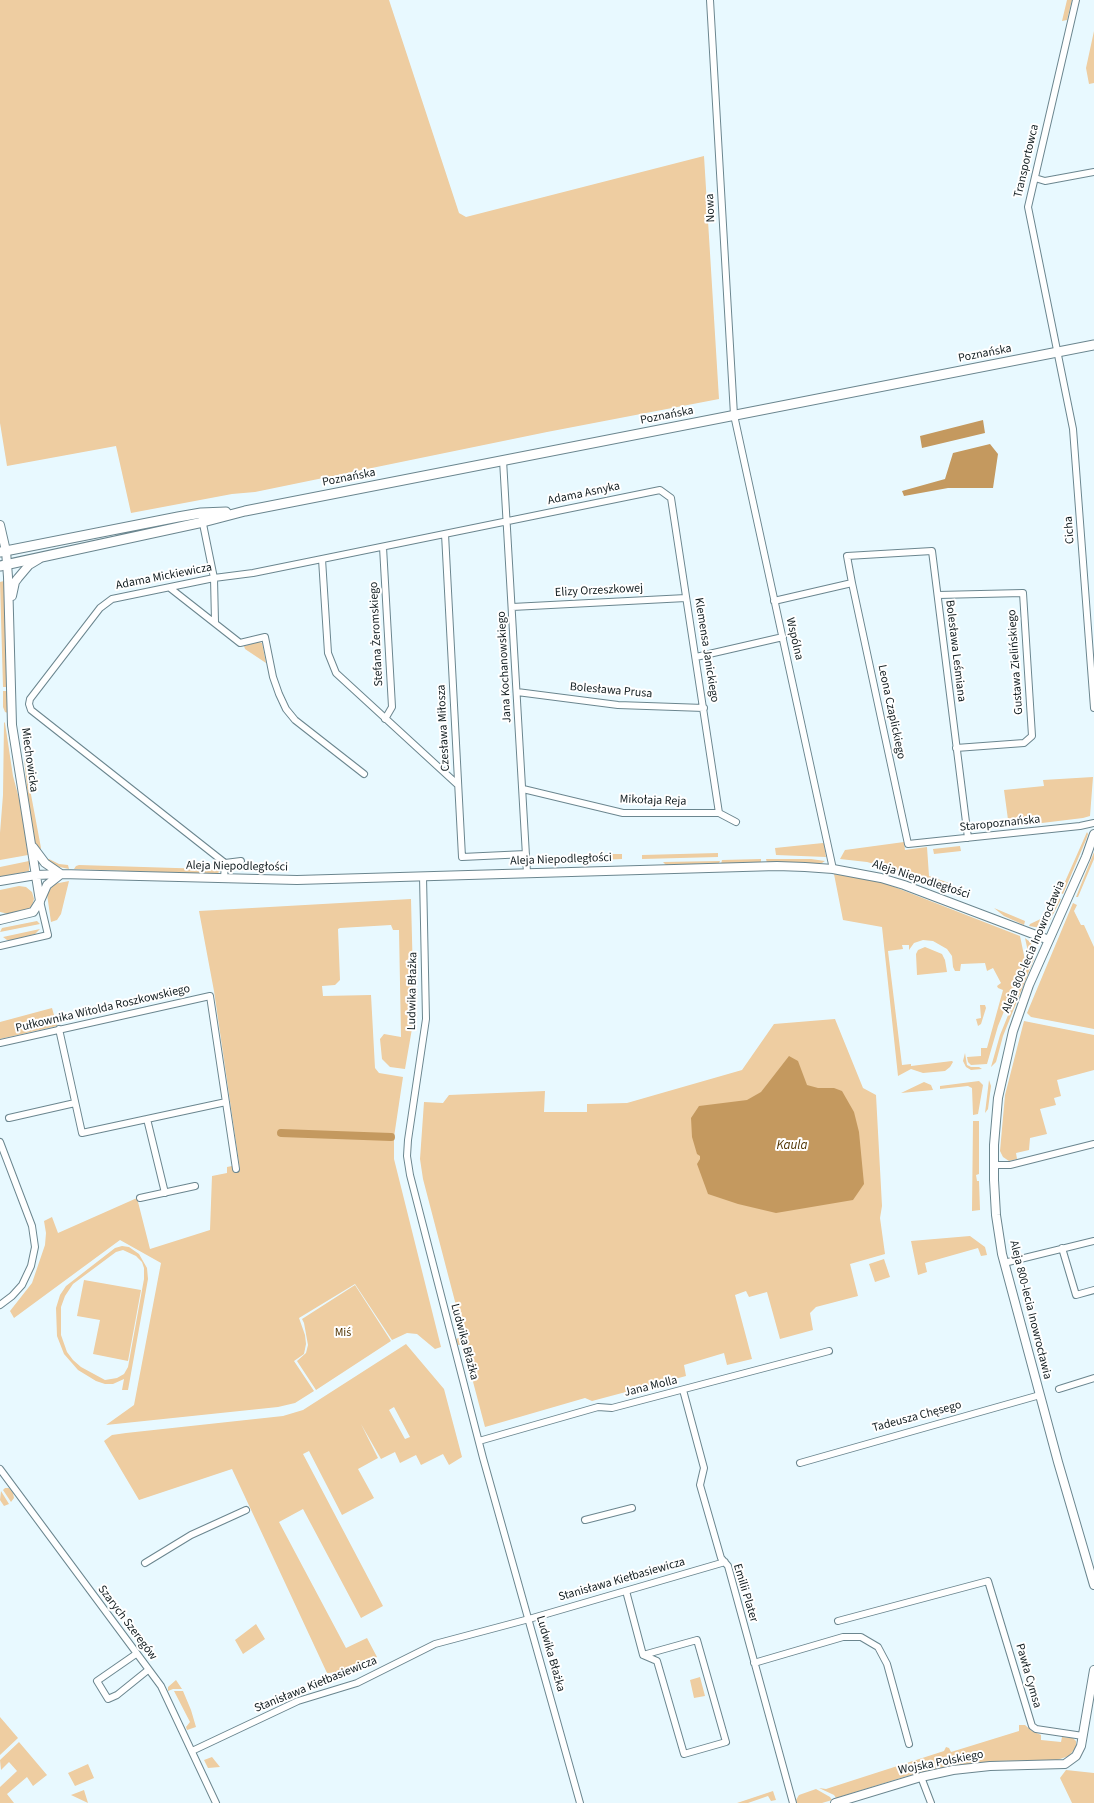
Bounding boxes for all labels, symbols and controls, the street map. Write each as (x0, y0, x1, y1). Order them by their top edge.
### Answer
street label: Transportowca (1012, 123, 1042, 199)
street label: Nowa (703, 193, 719, 223)
street label: Poznańska (957, 342, 1013, 366)
street label: Poznańska (639, 404, 695, 428)
street label: Poznańska (321, 466, 377, 490)
street label: Adama Asnyka (547, 479, 621, 509)
street label: Cicha (1062, 516, 1078, 544)
street label: Adama Mickiewicza (115, 561, 213, 593)
street label: Stefana Żeromskiego (367, 581, 387, 687)
street label: Elizy Orzeszkowej (555, 582, 643, 600)
street label: Klemensa Janickiego (691, 597, 721, 703)
street label: Bolesława Leśmiana (942, 599, 968, 703)
street label: Gustawa Zielińskiego (1005, 609, 1027, 715)
street label: Jana Kochanowskiego (495, 611, 515, 723)
street label: Wspólna (782, 616, 806, 662)
street label: Leona Czaplickiego (874, 663, 908, 761)
street label: Bolesława Prusa (569, 680, 653, 702)
street label: Czesława Miłosza (435, 684, 453, 772)
street label: Miechowicka (17, 727, 41, 793)
street label: Mikołaja Reja (619, 793, 687, 809)
street label: Staropoznańska (959, 813, 1041, 835)
street label: Aleja Niepodległości (510, 851, 612, 869)
street label: Aleja Niepodległości (870, 857, 972, 903)
street label: Aleja Niepodległości (186, 859, 288, 875)
street label: Aleja 800-lecia Inowrocławia (1000, 879, 1068, 1015)
street label: Ludwika Błażka (405, 952, 421, 1030)
street label: Pułkownika Witolda Roszkowskiego (14, 982, 192, 1036)
water label: Kaula (776, 1138, 808, 1154)
street label: Aleja 800-lecia Inowrocławia (1006, 1239, 1054, 1381)
street label: Ludwika Błażka (447, 1302, 481, 1382)
park label: Miś (335, 1326, 351, 1340)
street label: Jana Molla (623, 1373, 679, 1401)
street label: Tadeusza Chęsego (871, 1398, 963, 1436)
street label: Stanisława Kiełbasiewicza (557, 1555, 687, 1605)
street label: Emilii Plater (729, 1562, 761, 1624)
street label: Szarych Szeregów (94, 1583, 160, 1663)
street label: Ludwika Błażka (532, 1614, 568, 1694)
street label: Pawła Cymsa (1012, 1642, 1044, 1710)
street label: Stanisława Kiełbasiewicza (253, 1654, 379, 1716)
street label: Wojska Polskiego (897, 1748, 985, 1778)

